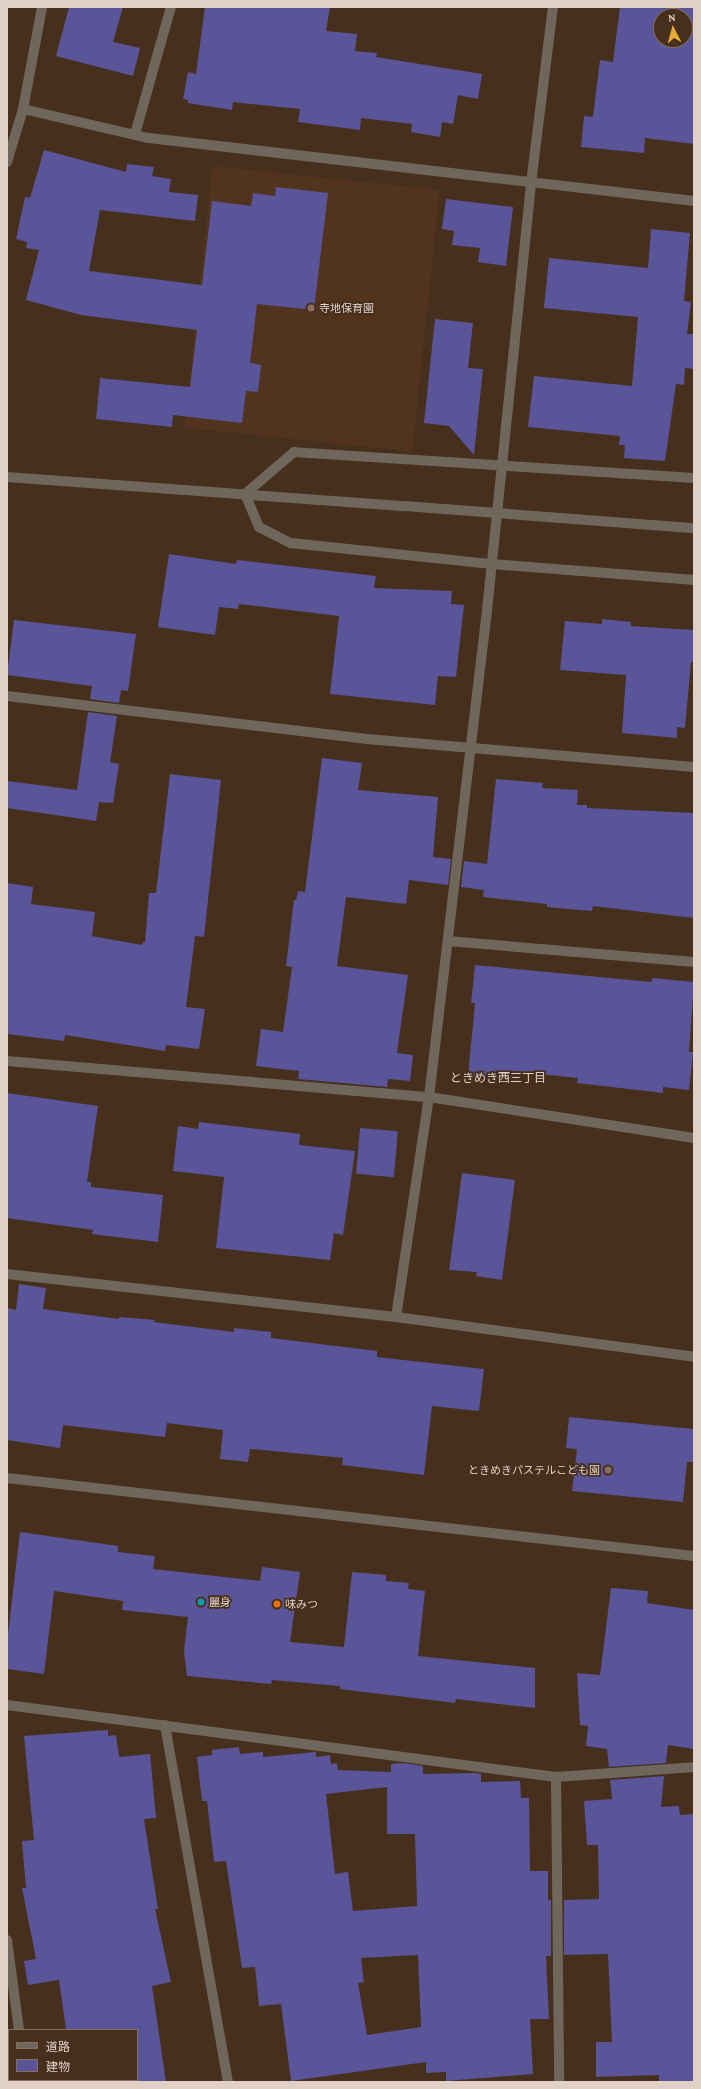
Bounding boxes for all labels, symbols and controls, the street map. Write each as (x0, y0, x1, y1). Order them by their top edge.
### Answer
north arrow (653, 8, 693, 48)
text: N (667, 11, 676, 23)
place label: 寺地保育園 (319, 301, 374, 315)
marker: 寺地保育園 (306, 303, 316, 313)
district label: ときめき西三丁目 (450, 1072, 546, 1086)
place label: ときめきパステルこども園 (468, 1463, 600, 1477)
marker: ときめきパステルこども園 (603, 1465, 613, 1475)
place label: 麗身 (209, 1595, 231, 1609)
marker: 麗身 (196, 1597, 206, 1607)
place label: 味みつ (285, 1597, 318, 1611)
marker: 味みつ (272, 1599, 282, 1609)
legend (8, 2029, 138, 2081)
text: 道路 (46, 2040, 70, 2054)
text: 建物 (46, 2060, 70, 2074)

